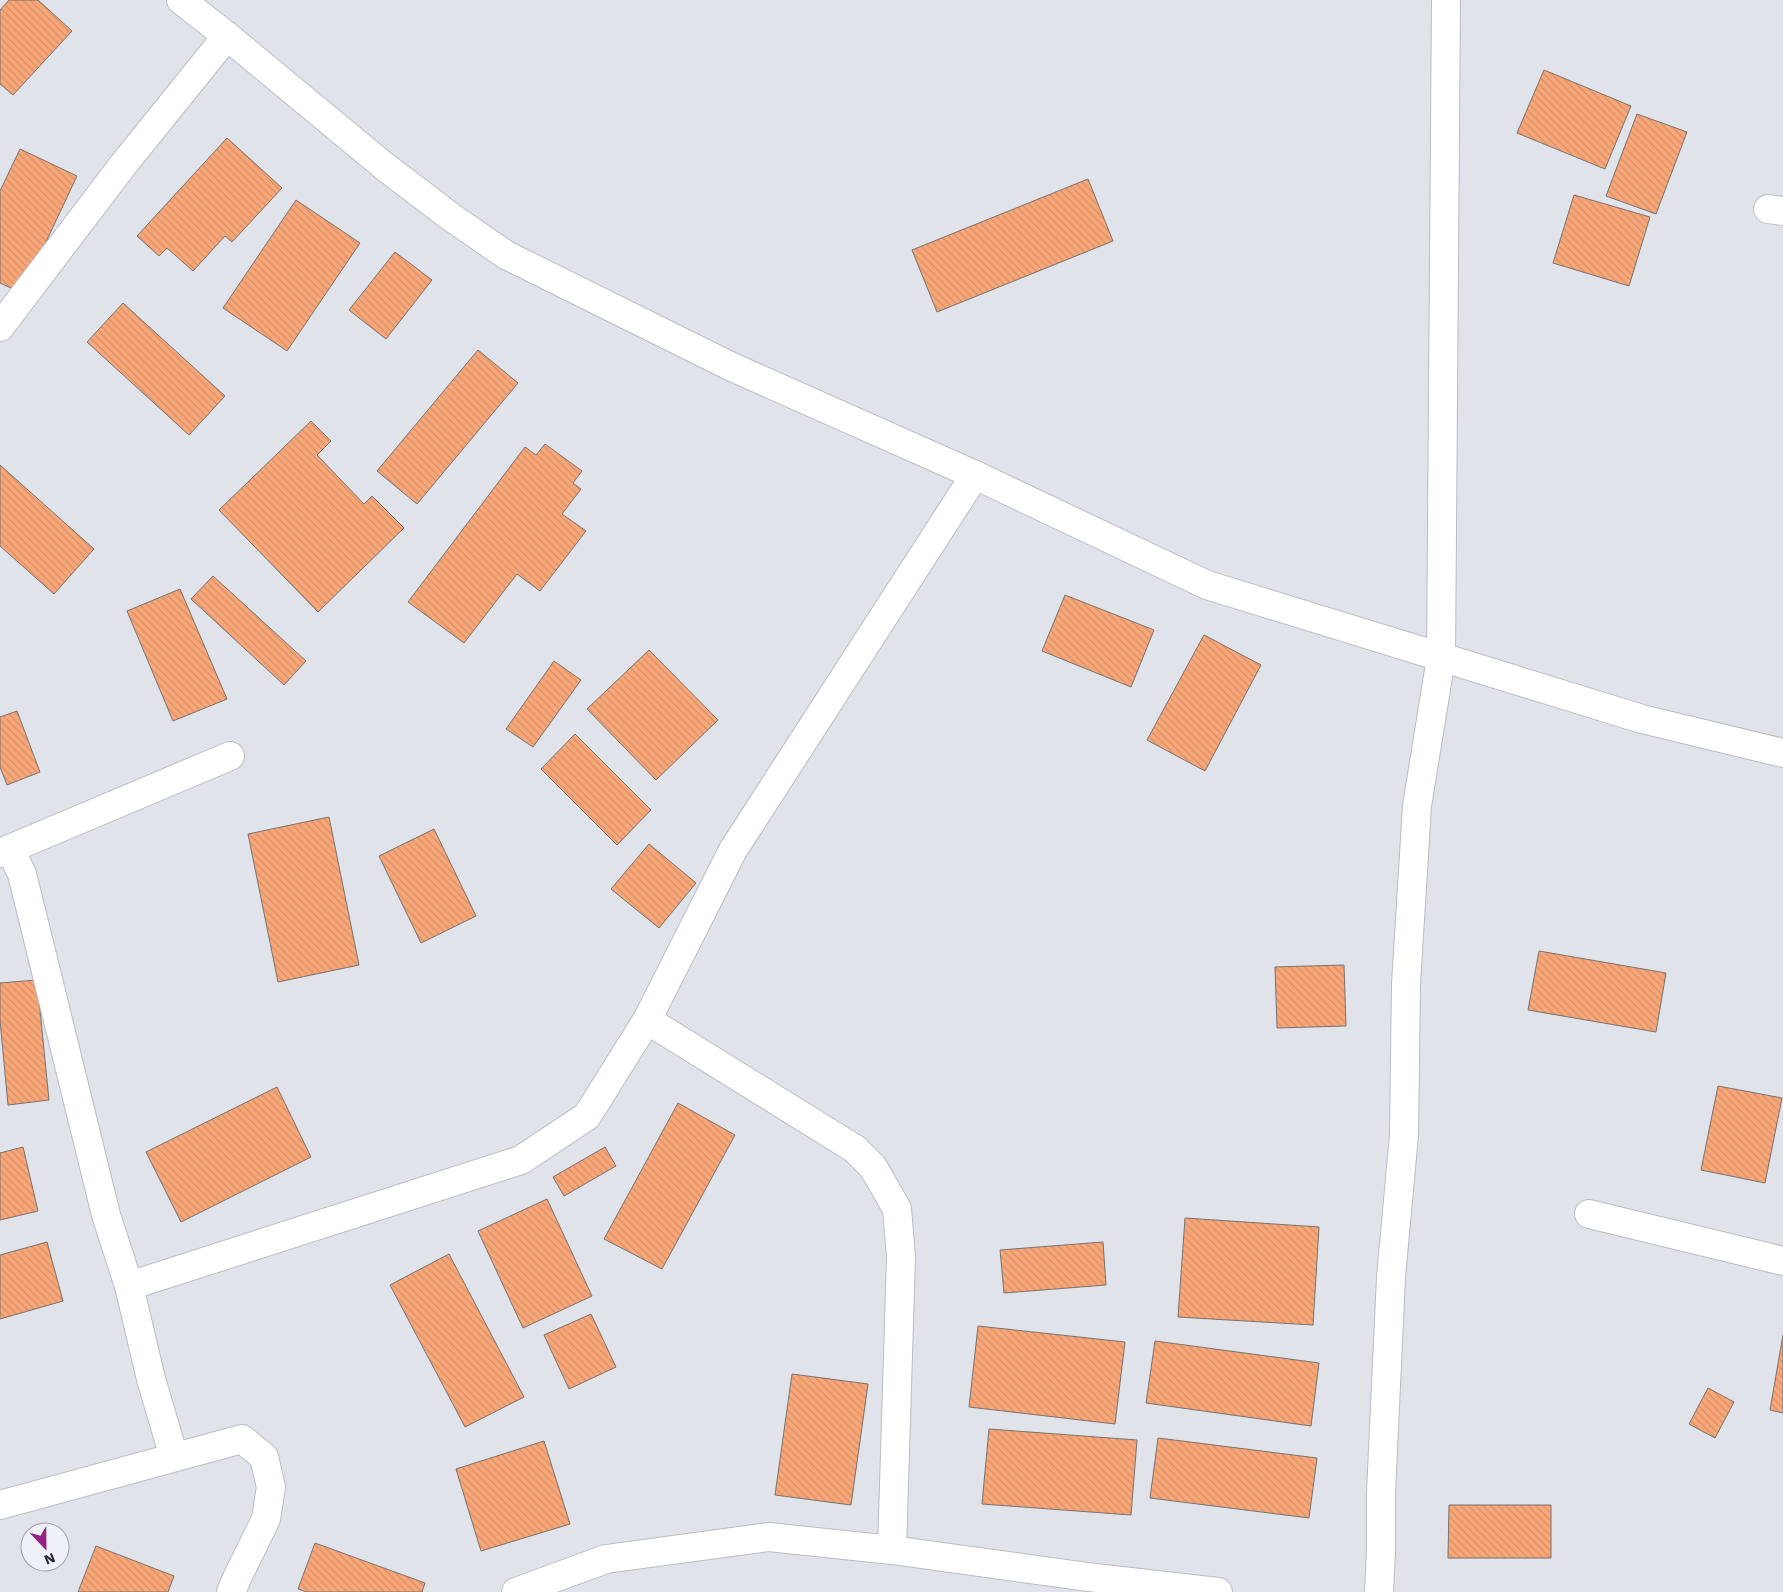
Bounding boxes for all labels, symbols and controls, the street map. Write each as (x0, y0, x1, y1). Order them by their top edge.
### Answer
north arrow (20, 1522, 70, 1572)
text: N (42, 1550, 58, 1568)

